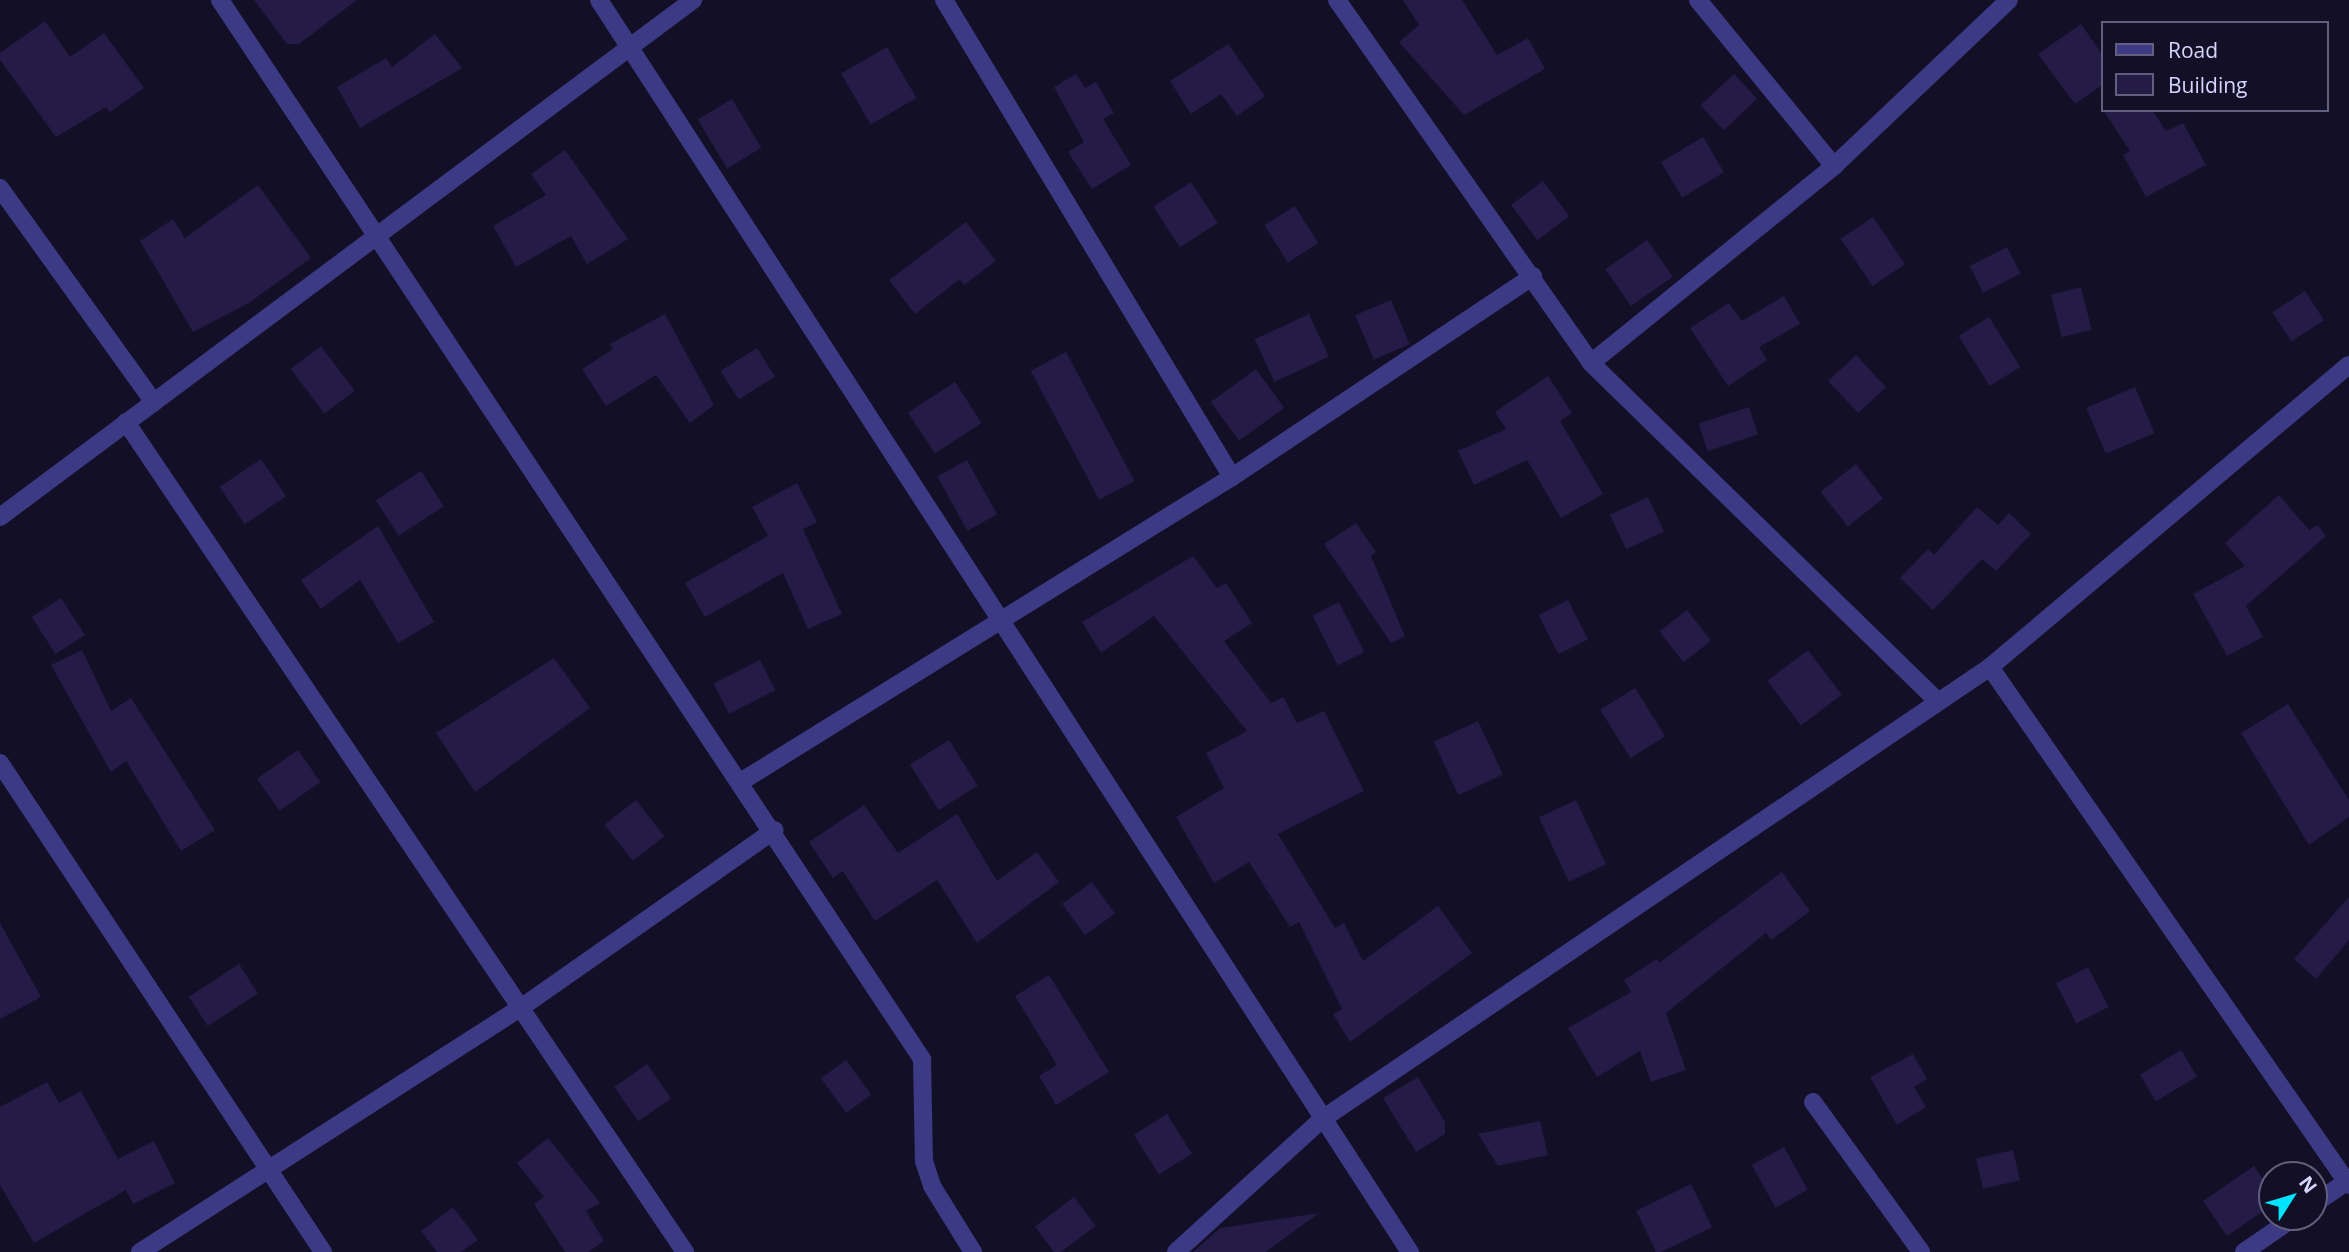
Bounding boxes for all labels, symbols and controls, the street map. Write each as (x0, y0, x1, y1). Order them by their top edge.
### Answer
legend (2100, 21, 2328, 112)
text: Road (2168, 36, 2218, 64)
text: Building (2168, 71, 2247, 99)
north arrow (2258, 1161, 2328, 1231)
text: N (2293, 1171, 2323, 1199)

